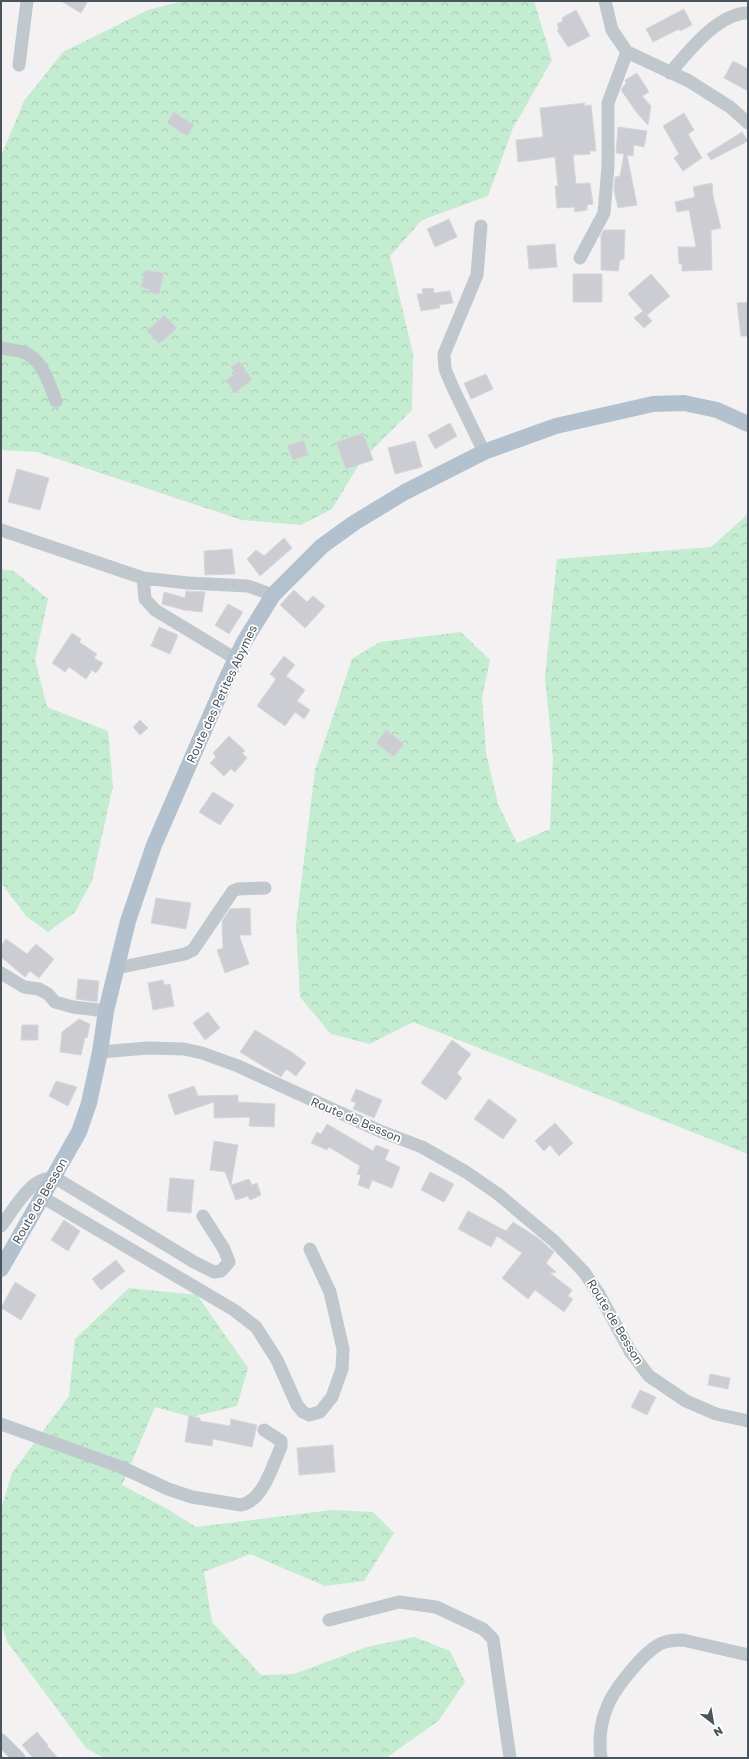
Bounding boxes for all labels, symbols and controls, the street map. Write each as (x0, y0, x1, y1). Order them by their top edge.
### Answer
street label: Route des Petites Abymes (183, 622, 260, 765)
street label: Route de Besson (309, 1094, 404, 1145)
street label: Route de Besson (9, 1155, 70, 1246)
street label: Route de Besson (584, 1276, 647, 1367)
north arrow (693, 1703, 733, 1743)
text: N (711, 1724, 725, 1740)

